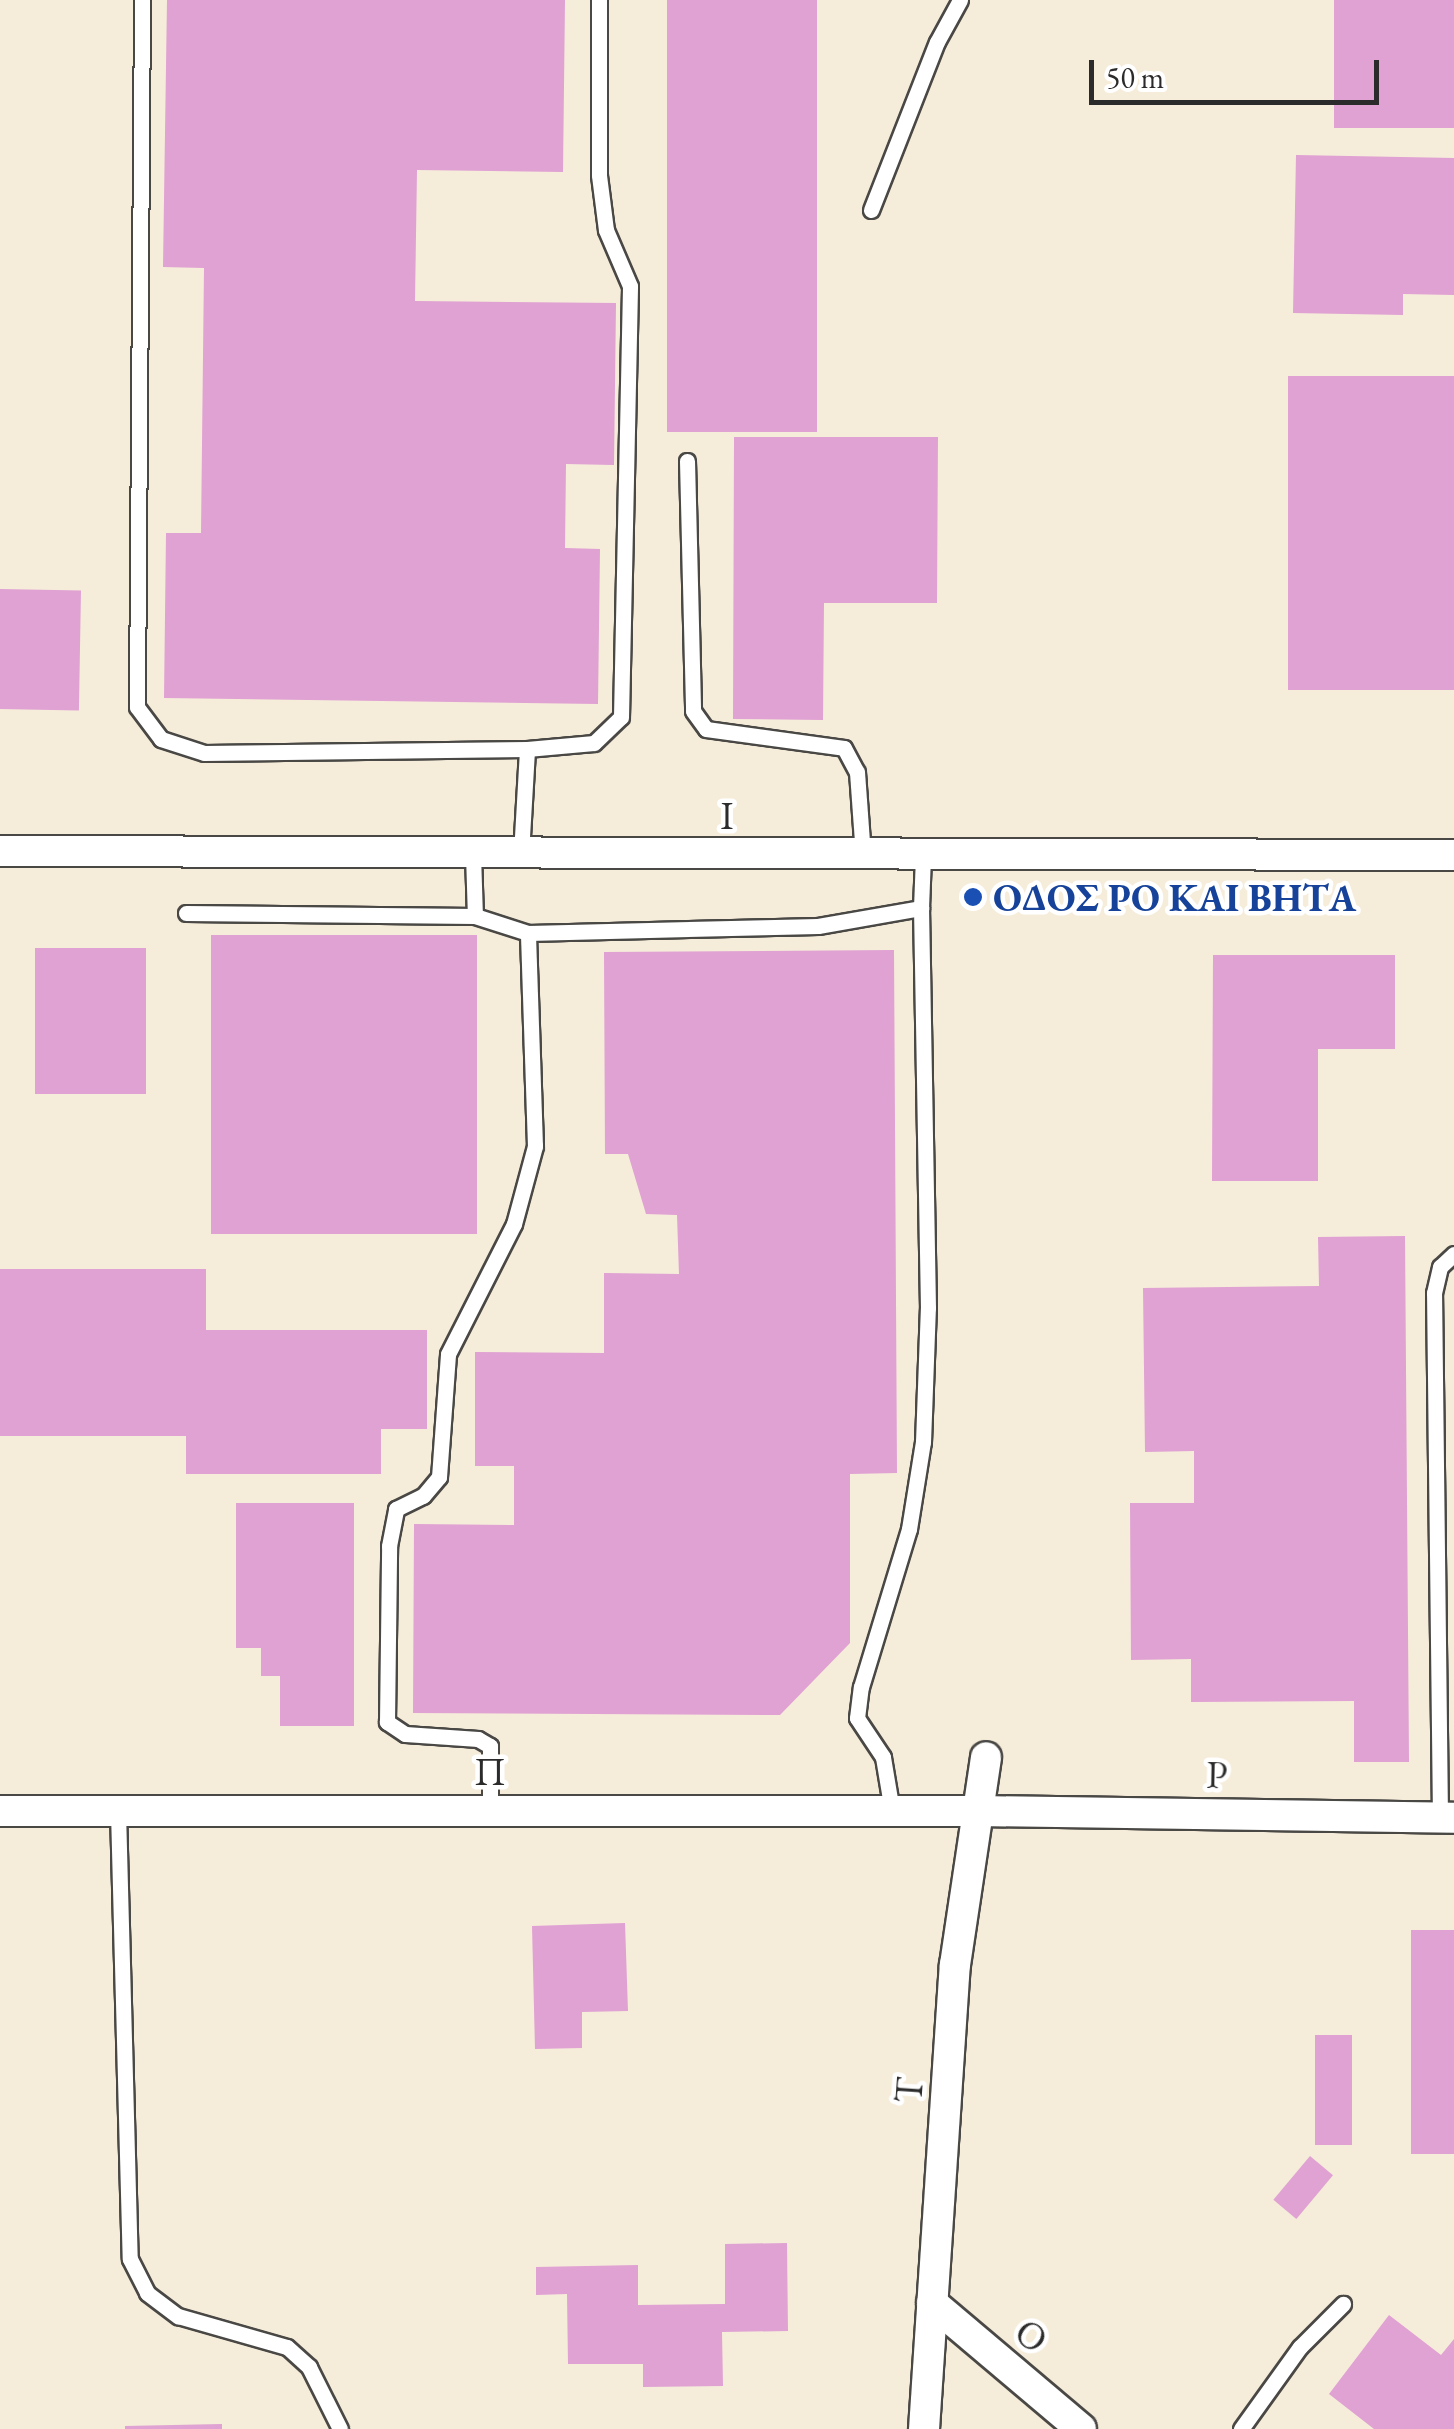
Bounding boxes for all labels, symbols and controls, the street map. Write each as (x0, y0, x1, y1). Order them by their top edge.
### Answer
scale bar (1094, 40, 1384, 102)
text: 50 m (1106, 58, 1164, 97)
street label: Ι (721, 792, 733, 838)
place label: ΟΔΟΣ ΡΟ ΚΑΙ ΒΗΤΑ (993, 874, 1356, 920)
marker: ΟΔΟΣ ΡΟ ΚΑΙ ΒΗΤΑ (962, 886, 984, 908)
street label: Π (474, 1748, 506, 1794)
street label: Ρ (1206, 1751, 1228, 1797)
street label: Τ (884, 2076, 932, 2104)
street label: Ο (1006, 2308, 1058, 2362)

